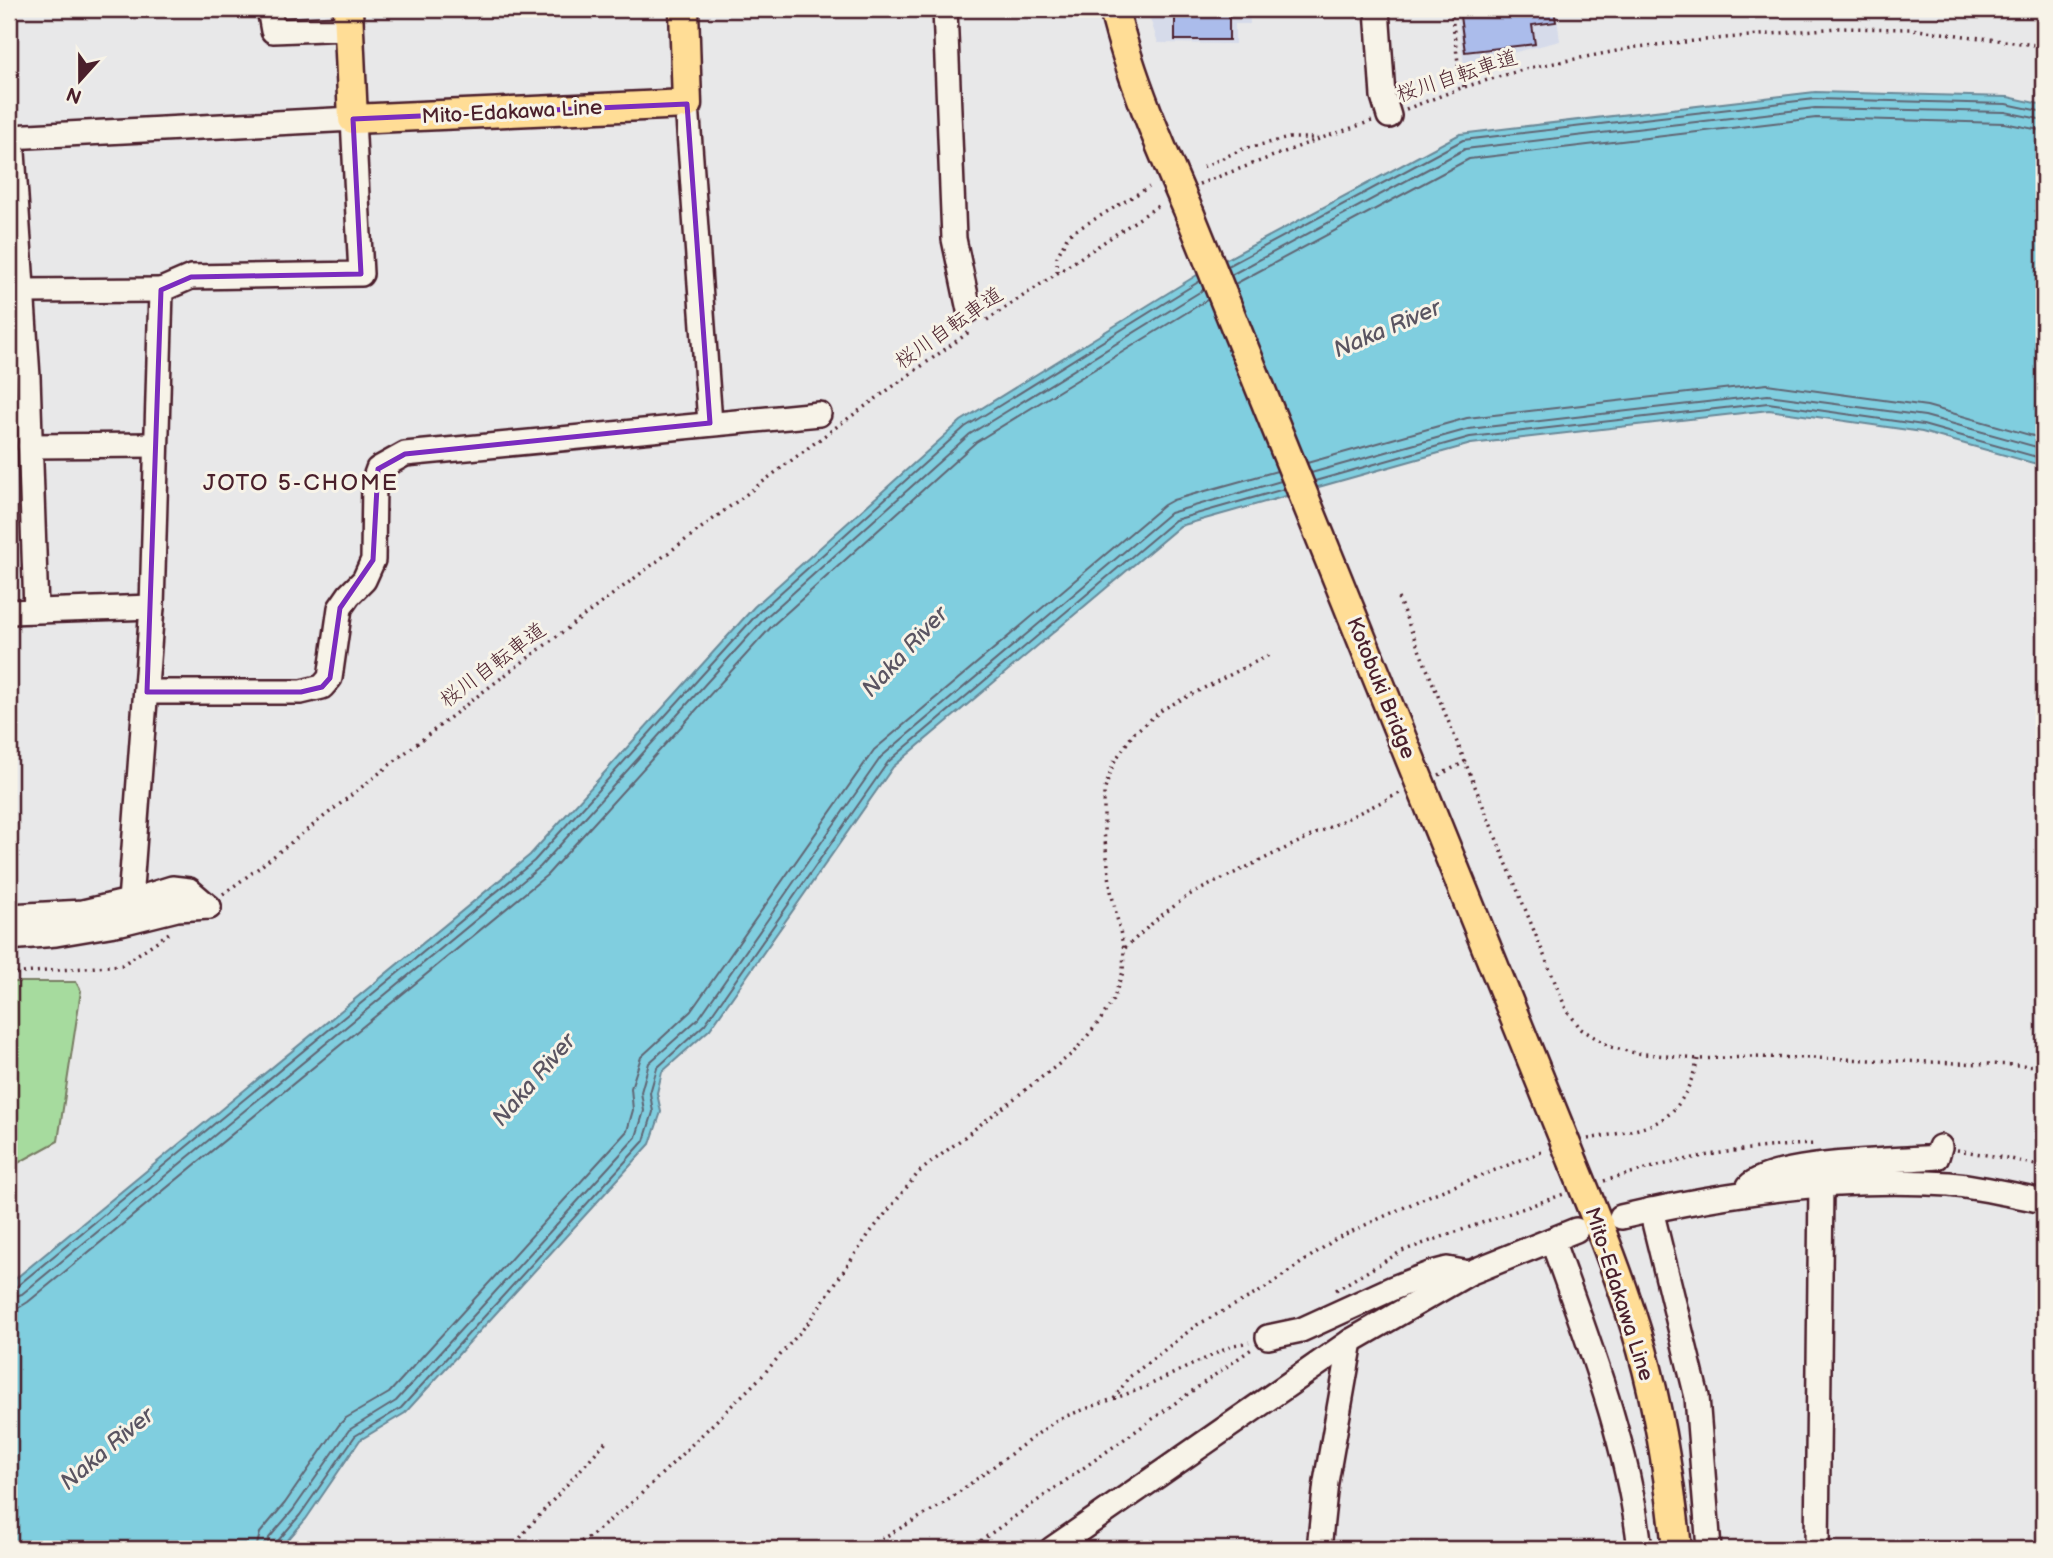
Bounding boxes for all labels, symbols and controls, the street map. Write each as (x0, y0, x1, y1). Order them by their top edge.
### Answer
street label: 桜川自転車道 (1393, 45, 1521, 107)
north arrow (46, 46, 116, 116)
text: N (64, 81, 85, 108)
street label: Mito-Edakawa Line (421, 95, 603, 129)
street label: 桜川自転車道 (890, 282, 1008, 374)
water label: Naka River (1329, 293, 1446, 364)
district label: JOTO 5-CHOME (203, 469, 399, 497)
water label: Naka River (856, 600, 955, 703)
street label: Kotobuki Bridge (1341, 614, 1421, 762)
street label: 桜川自転車道 (435, 617, 551, 713)
water label: Naka River (486, 1027, 583, 1132)
street label: Mito-Edakawa Line (1579, 1204, 1659, 1384)
water label: Naka River (54, 1401, 161, 1496)

